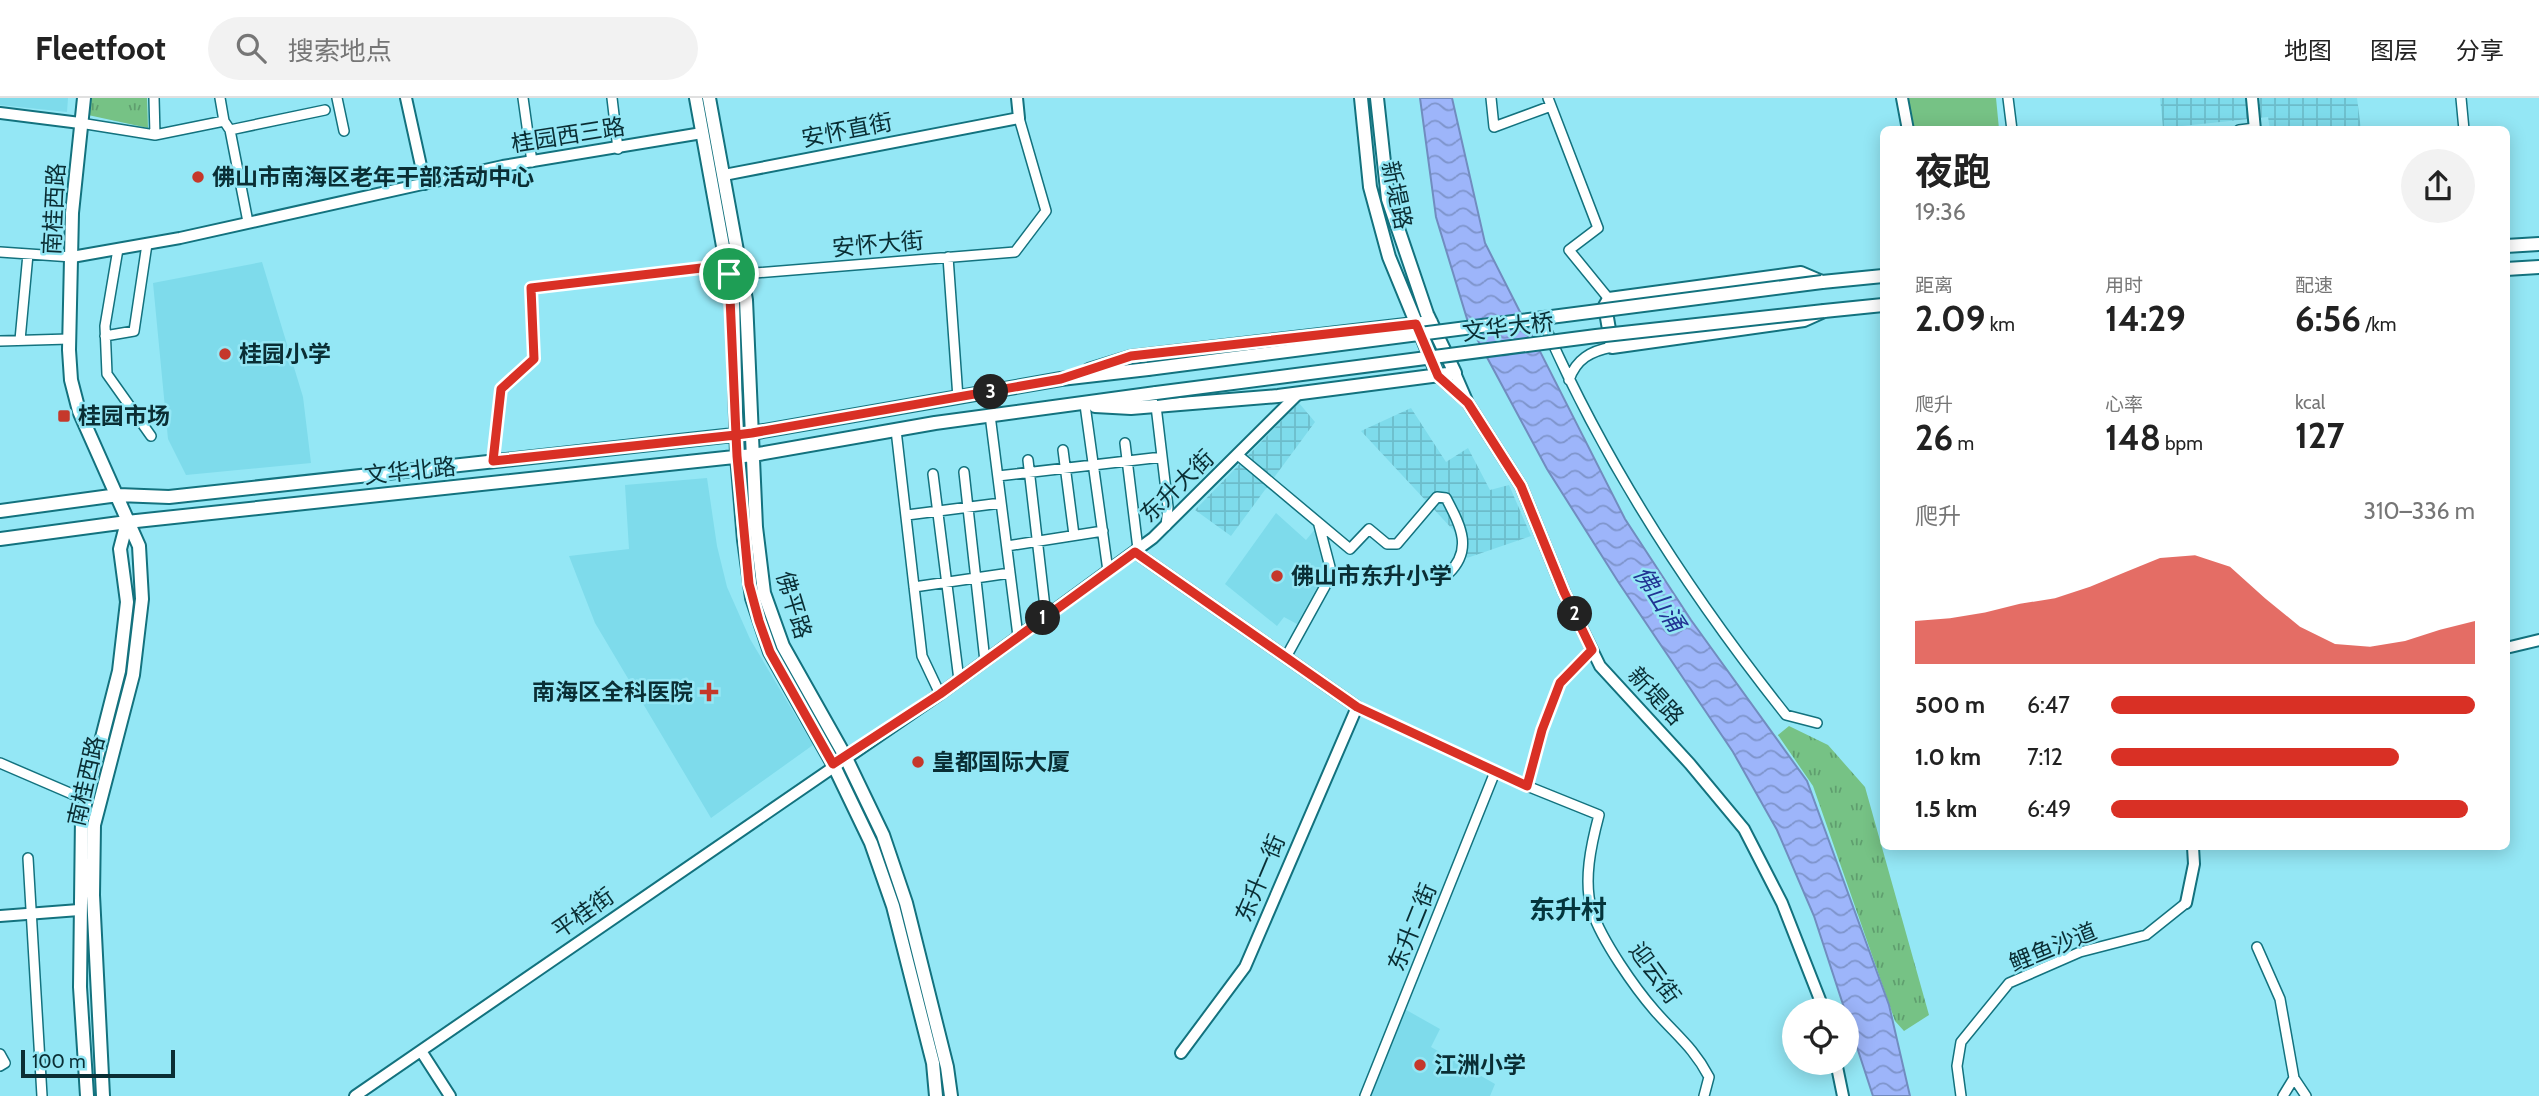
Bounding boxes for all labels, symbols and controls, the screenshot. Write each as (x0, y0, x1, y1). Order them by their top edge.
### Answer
search box (208, 17, 698, 80)
text: Fleetfoot (35, 28, 166, 68)
icon: search (232, 29, 270, 67)
text: 搜索地点 (288, 35, 392, 67)
text: 地图 (2284, 36, 2332, 65)
text: 图层 (2370, 36, 2418, 65)
text: 分享 (2456, 36, 2504, 65)
street label: 安怀直街 (799, 107, 895, 153)
street label: 桂园西三路 (509, 112, 627, 158)
text: 夜跑 (1915, 148, 1991, 195)
button: share (2401, 149, 2475, 223)
street label: 新堤路 (1376, 158, 1418, 232)
street label: 南桂西路 (38, 162, 70, 256)
place label: 佛山市南海区老年干部活动中心 (212, 163, 534, 191)
marker: 佛山市南海区老年干部活动中心 (190, 169, 206, 185)
text: 19:36 (1915, 198, 1966, 226)
street label: 安怀大街 (831, 226, 925, 262)
pin (699, 244, 759, 304)
icon: arrive (710, 255, 748, 293)
text: 距离 (1915, 274, 1953, 297)
text: 用时 (2105, 274, 2143, 297)
text: 配速 (2295, 274, 2333, 297)
text: 2.09 (1915, 297, 1985, 340)
text: 14:29 (2105, 297, 2186, 340)
text: 6:56 (2295, 297, 2361, 340)
street label: 文华大桥 (1461, 307, 1555, 347)
text: km (1985, 313, 2015, 336)
text: /km (2361, 313, 2397, 336)
place label: 桂园小学 (239, 340, 331, 368)
marker: 桂园小学 (217, 346, 233, 362)
pin: 3 (974, 374, 1009, 410)
text: 3 (985, 380, 996, 403)
text: kcal (2295, 391, 2325, 414)
text: 爬升 (1915, 393, 1953, 416)
text: 心率 (2105, 393, 2143, 416)
place label: 桂园市场 (78, 402, 170, 430)
marker: 桂园市场 (56, 408, 72, 424)
text: 127 (2295, 414, 2344, 457)
text: 26 (1915, 416, 1953, 459)
text: 148 (2105, 416, 2161, 459)
text: m (1953, 432, 1974, 455)
text: bpm (2161, 432, 2203, 455)
street label: 东升大街 (1134, 444, 1220, 528)
street label: 文华北路 (363, 452, 457, 490)
text: 310–336 m (2363, 497, 2475, 525)
text: 爬升 (1915, 502, 1961, 530)
water label: 佛山涌 (1628, 561, 1693, 639)
place label: 佛山市东升小学 (1291, 562, 1452, 590)
street label: 佛平路 (771, 568, 817, 642)
marker: 佛山市东升小学 (1269, 568, 1285, 584)
pin: 2 (1558, 596, 1592, 632)
pin: 1 (1026, 601, 1060, 636)
text: 2 (1569, 602, 1580, 625)
text: 1 (1039, 606, 1046, 629)
street label: 新堤路 (1622, 661, 1690, 731)
place label: 南海区全科医院 (532, 678, 693, 706)
marker: 南海区全科医院 (699, 682, 719, 702)
text: 500 m (1915, 691, 1985, 719)
text: 6:47 (2027, 691, 2070, 719)
street label: 南桂西路 (62, 733, 110, 829)
text: 1.0 km (1915, 743, 1981, 771)
text: 7:12 (2027, 743, 2063, 771)
place label: 皇都国际大厦 (932, 748, 1070, 776)
marker: 皇都国际大厦 (910, 754, 926, 770)
text: 1.5 km (1915, 795, 1977, 823)
text: 6:49 (2027, 795, 2071, 823)
street label: 东升一街 (1229, 830, 1291, 926)
street label: 东升二街 (1382, 879, 1442, 975)
street label: 平桂街 (547, 882, 619, 944)
district label: 东升村 (1529, 894, 1607, 926)
street label: 鲤鱼沙道 (2005, 917, 2101, 977)
street label: 迎云街 (1623, 937, 1687, 1009)
map controls (1782, 998, 1859, 1075)
button: locate (1782, 998, 1859, 1075)
scale bar (21, 1047, 175, 1079)
text: 100 m (32, 1050, 86, 1073)
place label: 江洲小学 (1434, 1051, 1526, 1079)
marker: 江洲小学 (1412, 1057, 1428, 1073)

